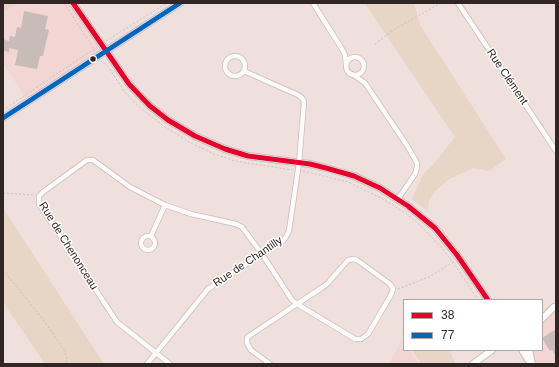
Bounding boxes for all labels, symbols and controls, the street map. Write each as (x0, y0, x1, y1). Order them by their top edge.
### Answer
street label: Rue Clément (484, 47, 530, 107)
unlabelled marker (88, 54, 98, 64)
street label: Rue de Chenonceau (36, 200, 100, 292)
street label: Rue de Chantilly (211, 234, 285, 290)
legend (403, 299, 543, 351)
text: 38 (441, 308, 454, 322)
text: 77 (441, 328, 454, 342)

